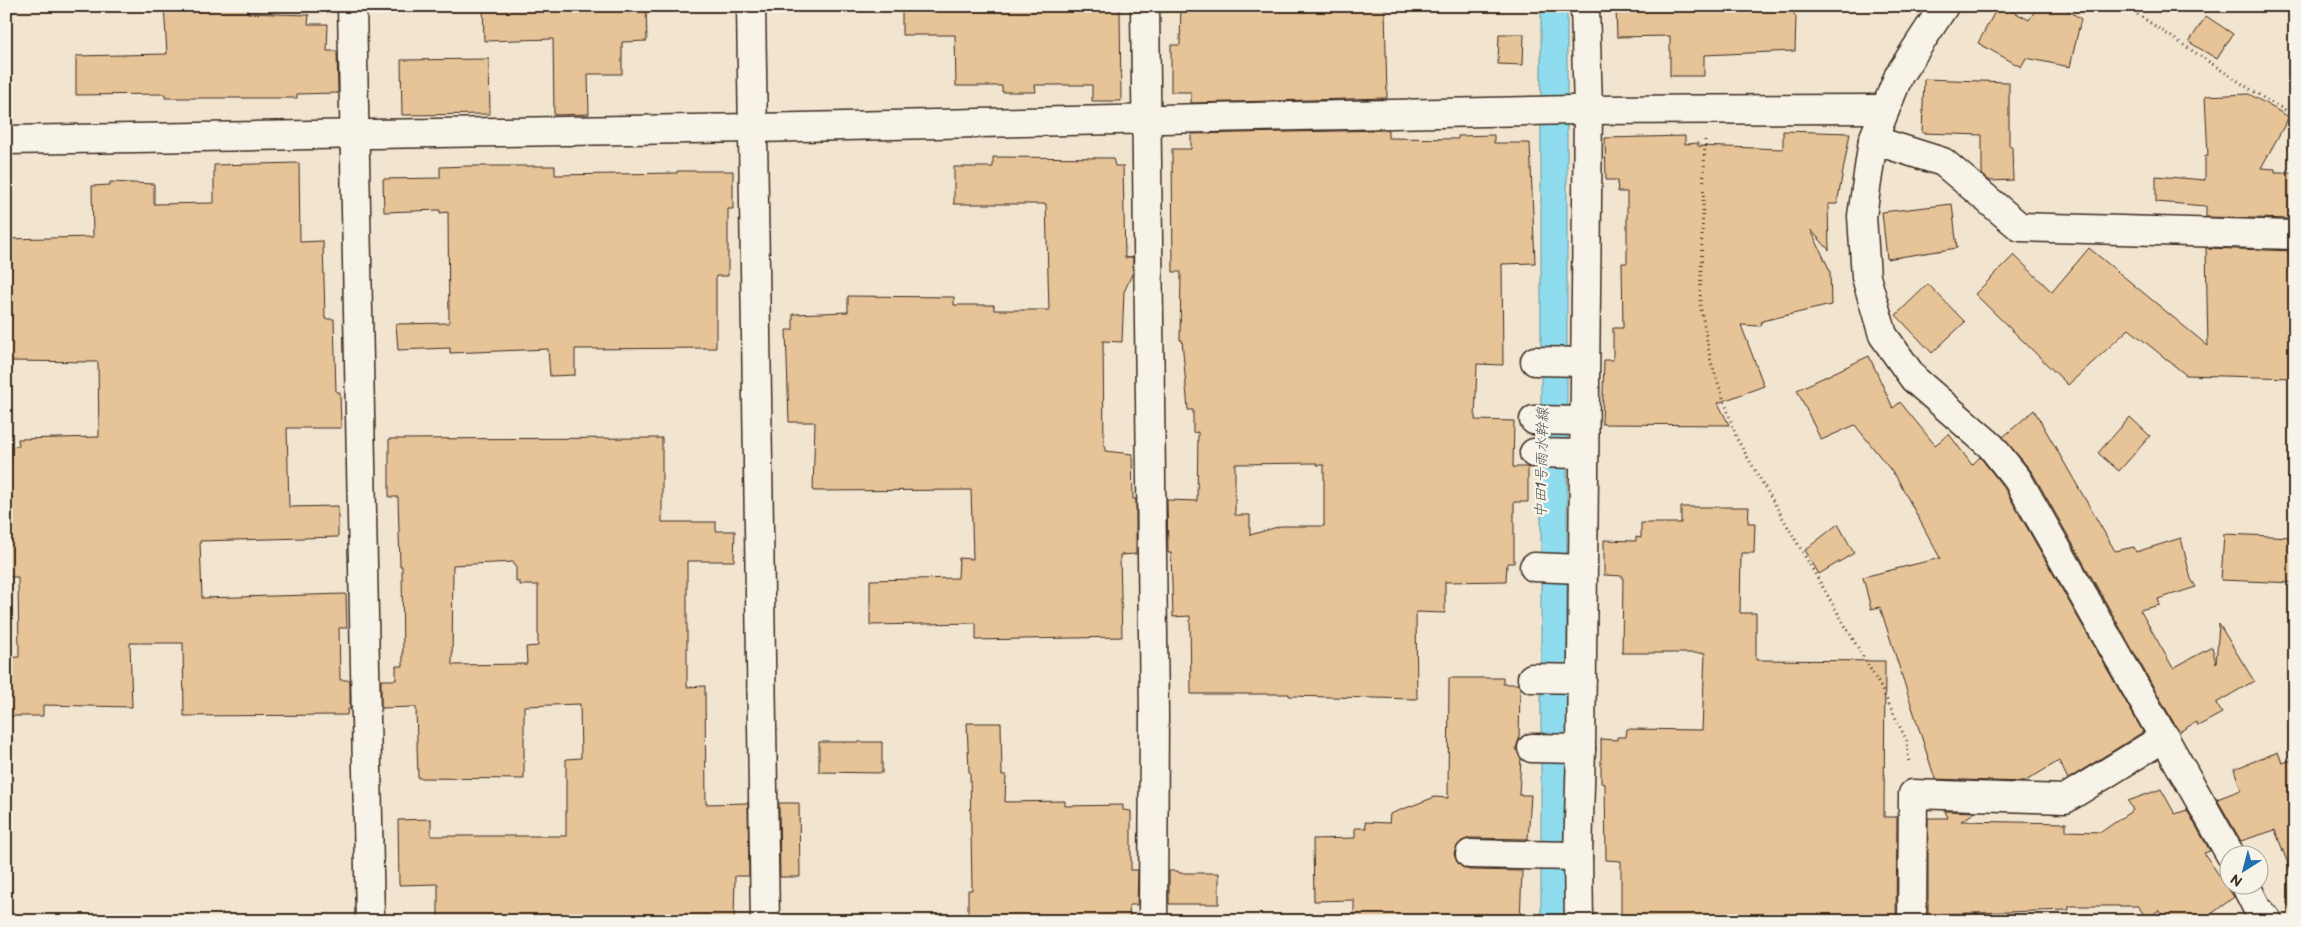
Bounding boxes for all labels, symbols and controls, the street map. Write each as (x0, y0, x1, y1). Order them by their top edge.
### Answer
water label: 中田1号雨水幹線 (1532, 407, 1552, 518)
north arrow (2218, 844, 2268, 894)
text: N (2227, 870, 2246, 890)

